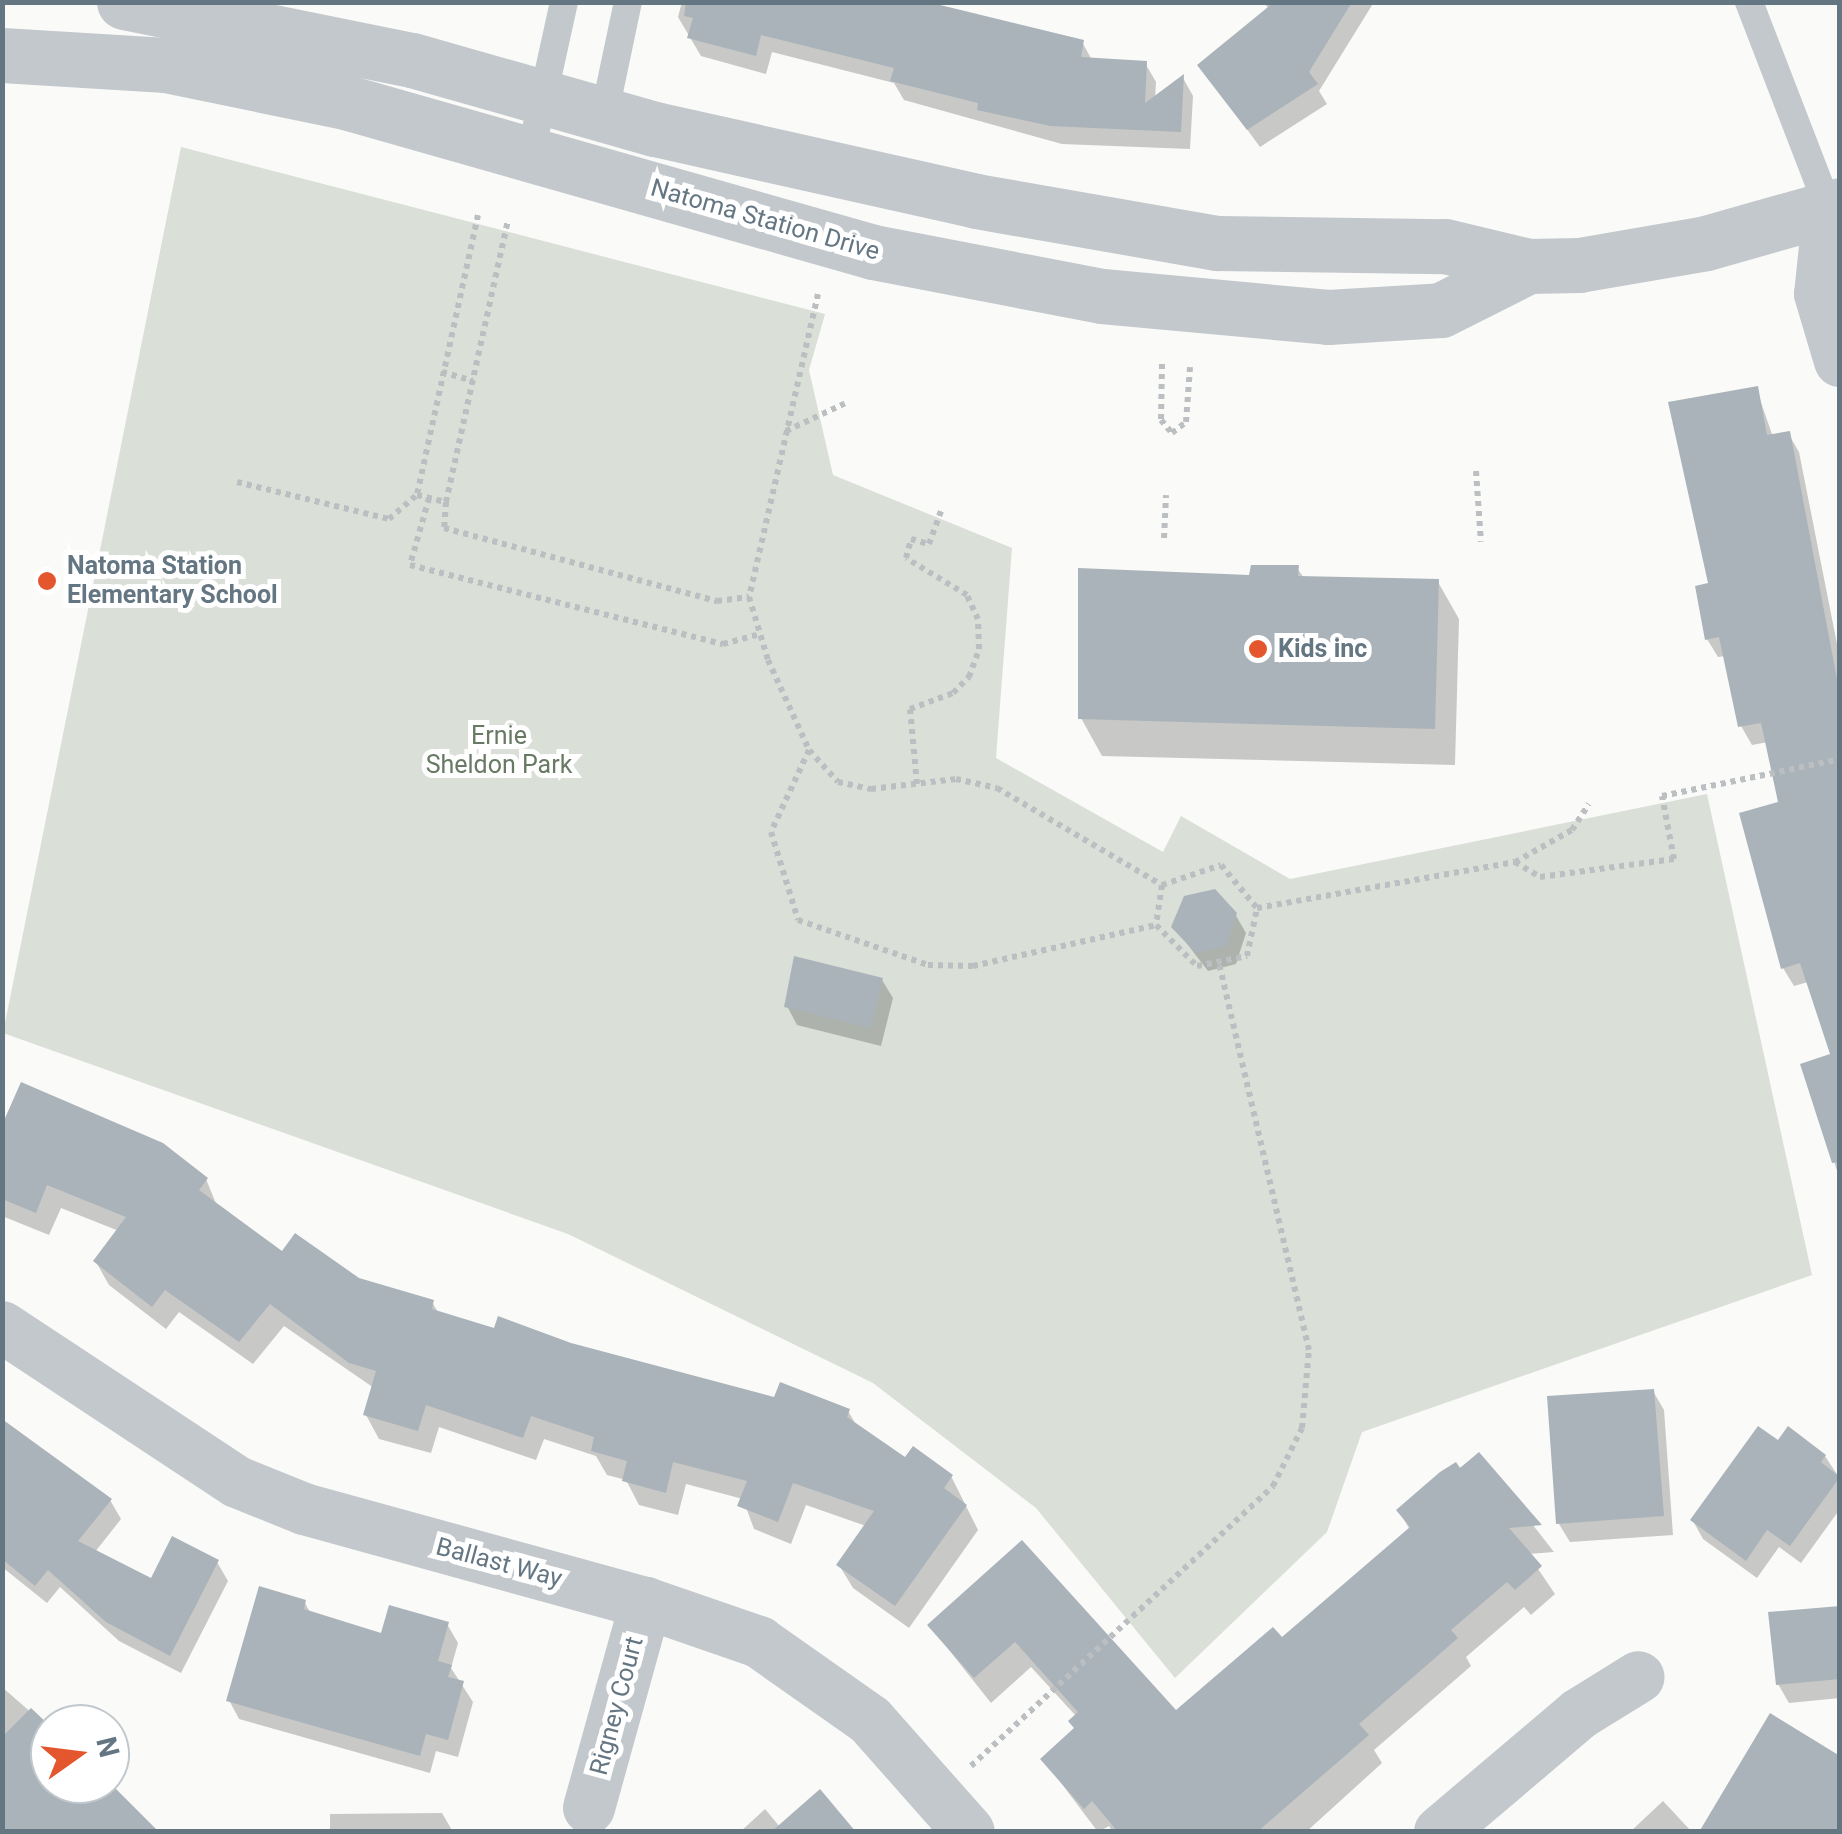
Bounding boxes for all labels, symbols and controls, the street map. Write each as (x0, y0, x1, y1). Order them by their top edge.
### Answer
street label: Natoma Station Drive (647, 173, 883, 267)
place label: Natoma Station Elementary School (67, 552, 278, 611)
marker: Natoma Station Elementary School (36, 570, 58, 592)
place label: Kids inc (1278, 634, 1367, 664)
marker: Kids inc (1247, 638, 1269, 660)
park label: Ernie Sheldon Park (426, 722, 572, 781)
street label: Ballast Way (433, 1532, 565, 1594)
street label: Rigney Court (584, 1634, 650, 1778)
north arrow (30, 1704, 130, 1804)
text: N (89, 1734, 126, 1761)

